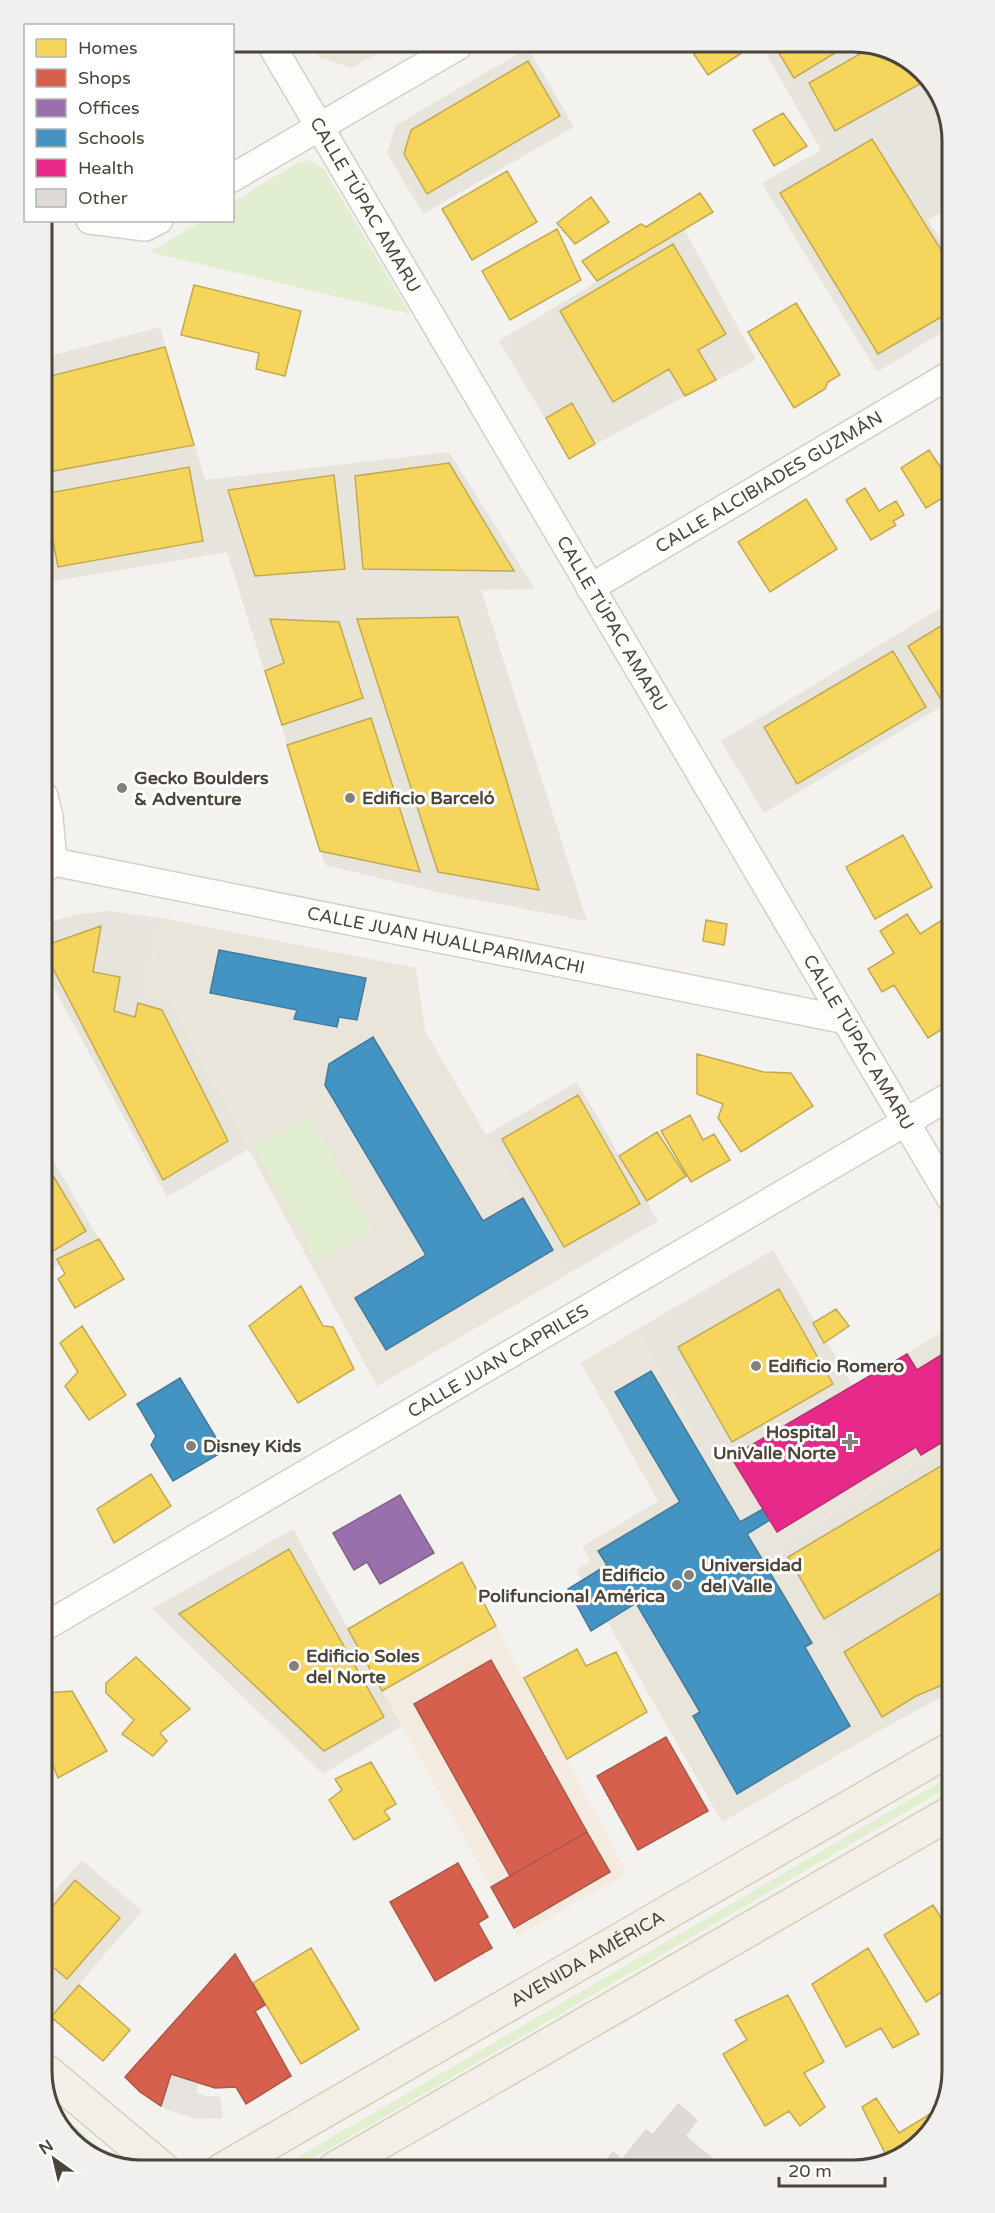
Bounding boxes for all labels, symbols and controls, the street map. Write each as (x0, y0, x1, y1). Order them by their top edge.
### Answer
legend (24, 24, 234, 222)
text: Homes (78, 37, 138, 59)
text: Shops (78, 67, 131, 89)
text: Offices (78, 97, 140, 119)
street label: CALLE TÚPAC AMARU (305, 113, 426, 297)
text: Schools (78, 127, 145, 149)
text: Health (78, 157, 134, 179)
text: Other (78, 187, 128, 209)
street label: CALLE ALCIBIADES GUZMÁN (651, 406, 887, 558)
street label: CALLE TÚPAC AMARU (552, 532, 672, 715)
place label: Gecko Boulders & Adventure (134, 767, 269, 810)
marker: Gecko Boulders & Adventure (115, 781, 129, 795)
place label: Edificio Barceló (362, 787, 495, 809)
marker: Edificio Barceló (343, 791, 357, 805)
street label: CALLE JUAN HUALLPARIMACHI (305, 902, 587, 979)
street label: CALLE TÚPAC AMARU (798, 951, 919, 1134)
street label: CALLE JUAN CAPRILES (404, 1299, 593, 1423)
place label: Edificio Romero (768, 1355, 904, 1377)
marker: Edificio Romero (749, 1359, 763, 1373)
place label: Hospital UniValle Norte (713, 1421, 836, 1464)
marker: Hospital UniValle Norte (841, 1433, 859, 1451)
place label: Disney Kids (203, 1435, 302, 1457)
marker: Disney Kids (184, 1439, 198, 1453)
place label: Universidad del Valle (701, 1554, 802, 1597)
place label: Edificio Polifuncional América (478, 1564, 665, 1607)
marker: Universidad del Valle (682, 1568, 696, 1582)
marker: Edificio Polifuncional América (670, 1578, 684, 1592)
place label: Edificio Soles del Norte (306, 1645, 420, 1688)
marker: Edificio Soles del Norte (287, 1659, 301, 1673)
street label: AVENIDA AMÉRICA (507, 1906, 668, 2012)
north arrow (24, 2129, 84, 2189)
text: N (35, 2136, 57, 2159)
scale bar (779, 2150, 886, 2188)
text: 20 m (788, 2160, 832, 2182)

